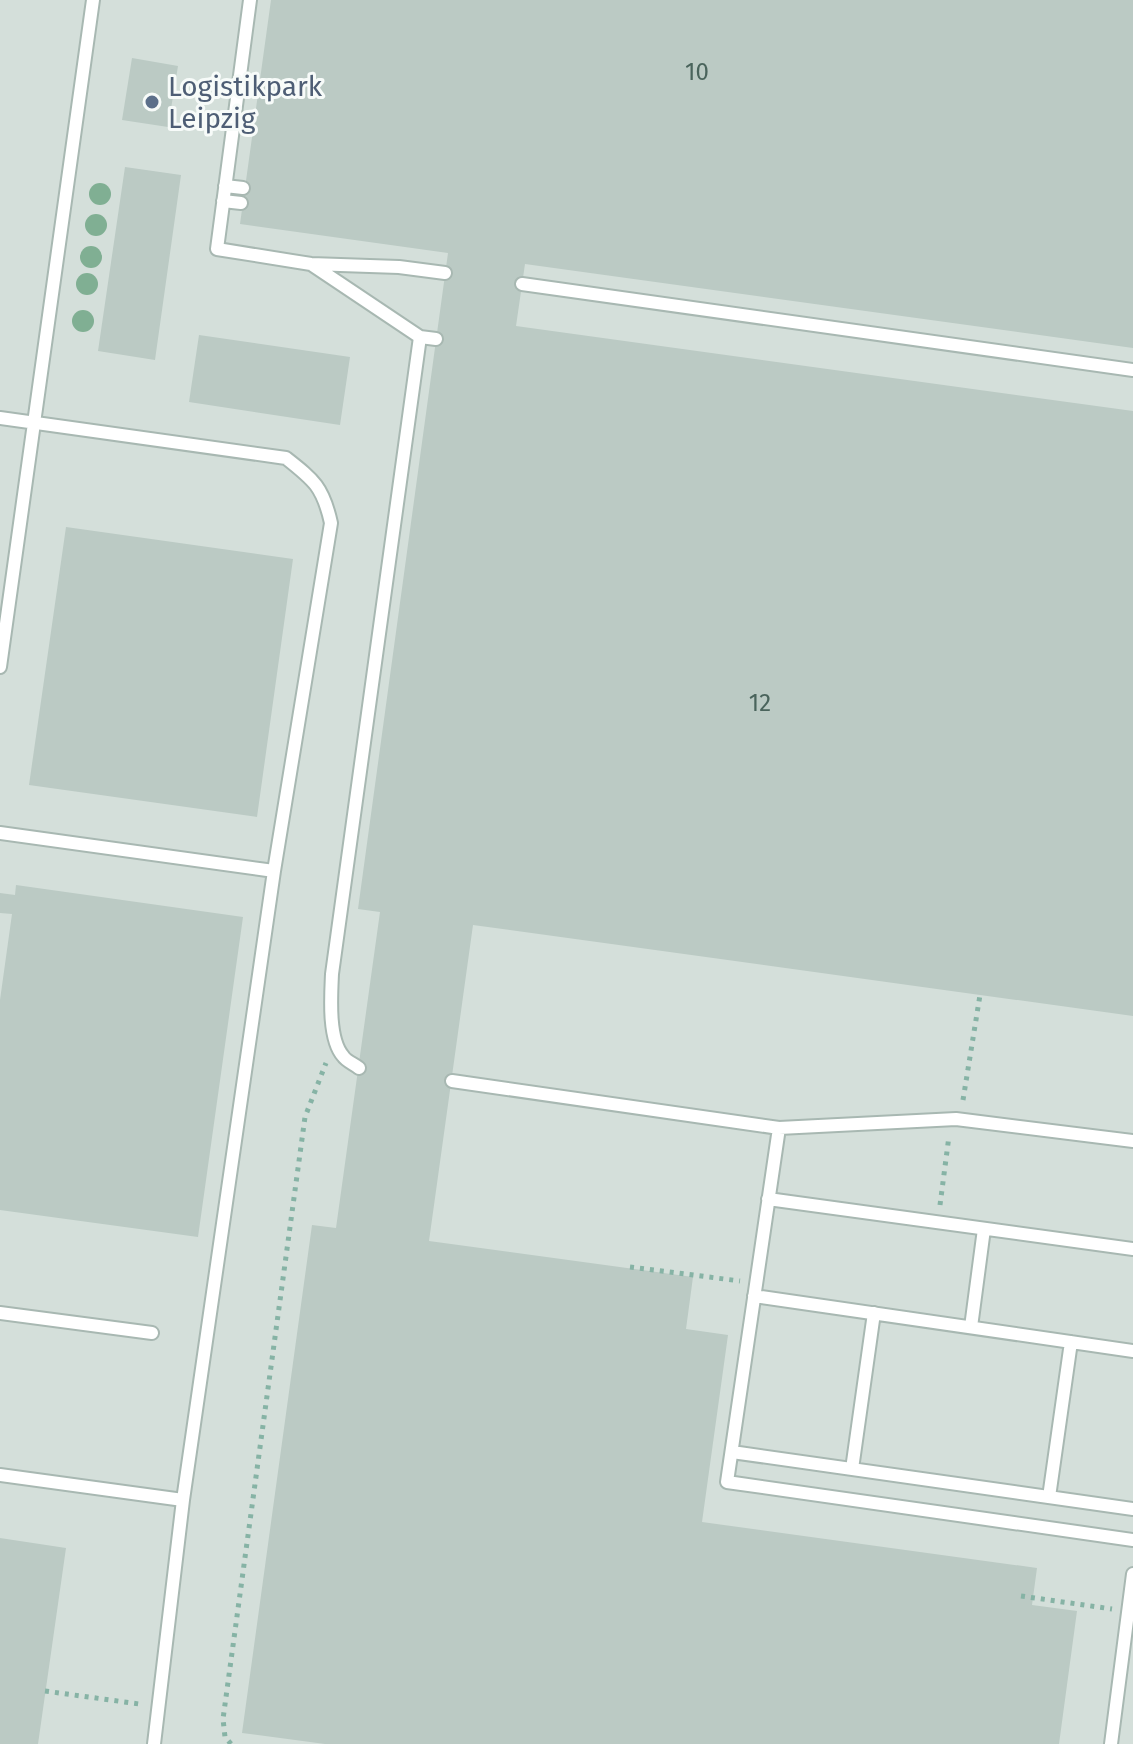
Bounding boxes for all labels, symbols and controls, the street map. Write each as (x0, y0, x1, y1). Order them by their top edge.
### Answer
house number: 10 (685, 58, 709, 86)
place label: Logistikpark Leipzig (168, 70, 323, 135)
marker: Logistikpark Leipzig (143, 93, 161, 111)
house number: 12 (749, 689, 771, 717)

